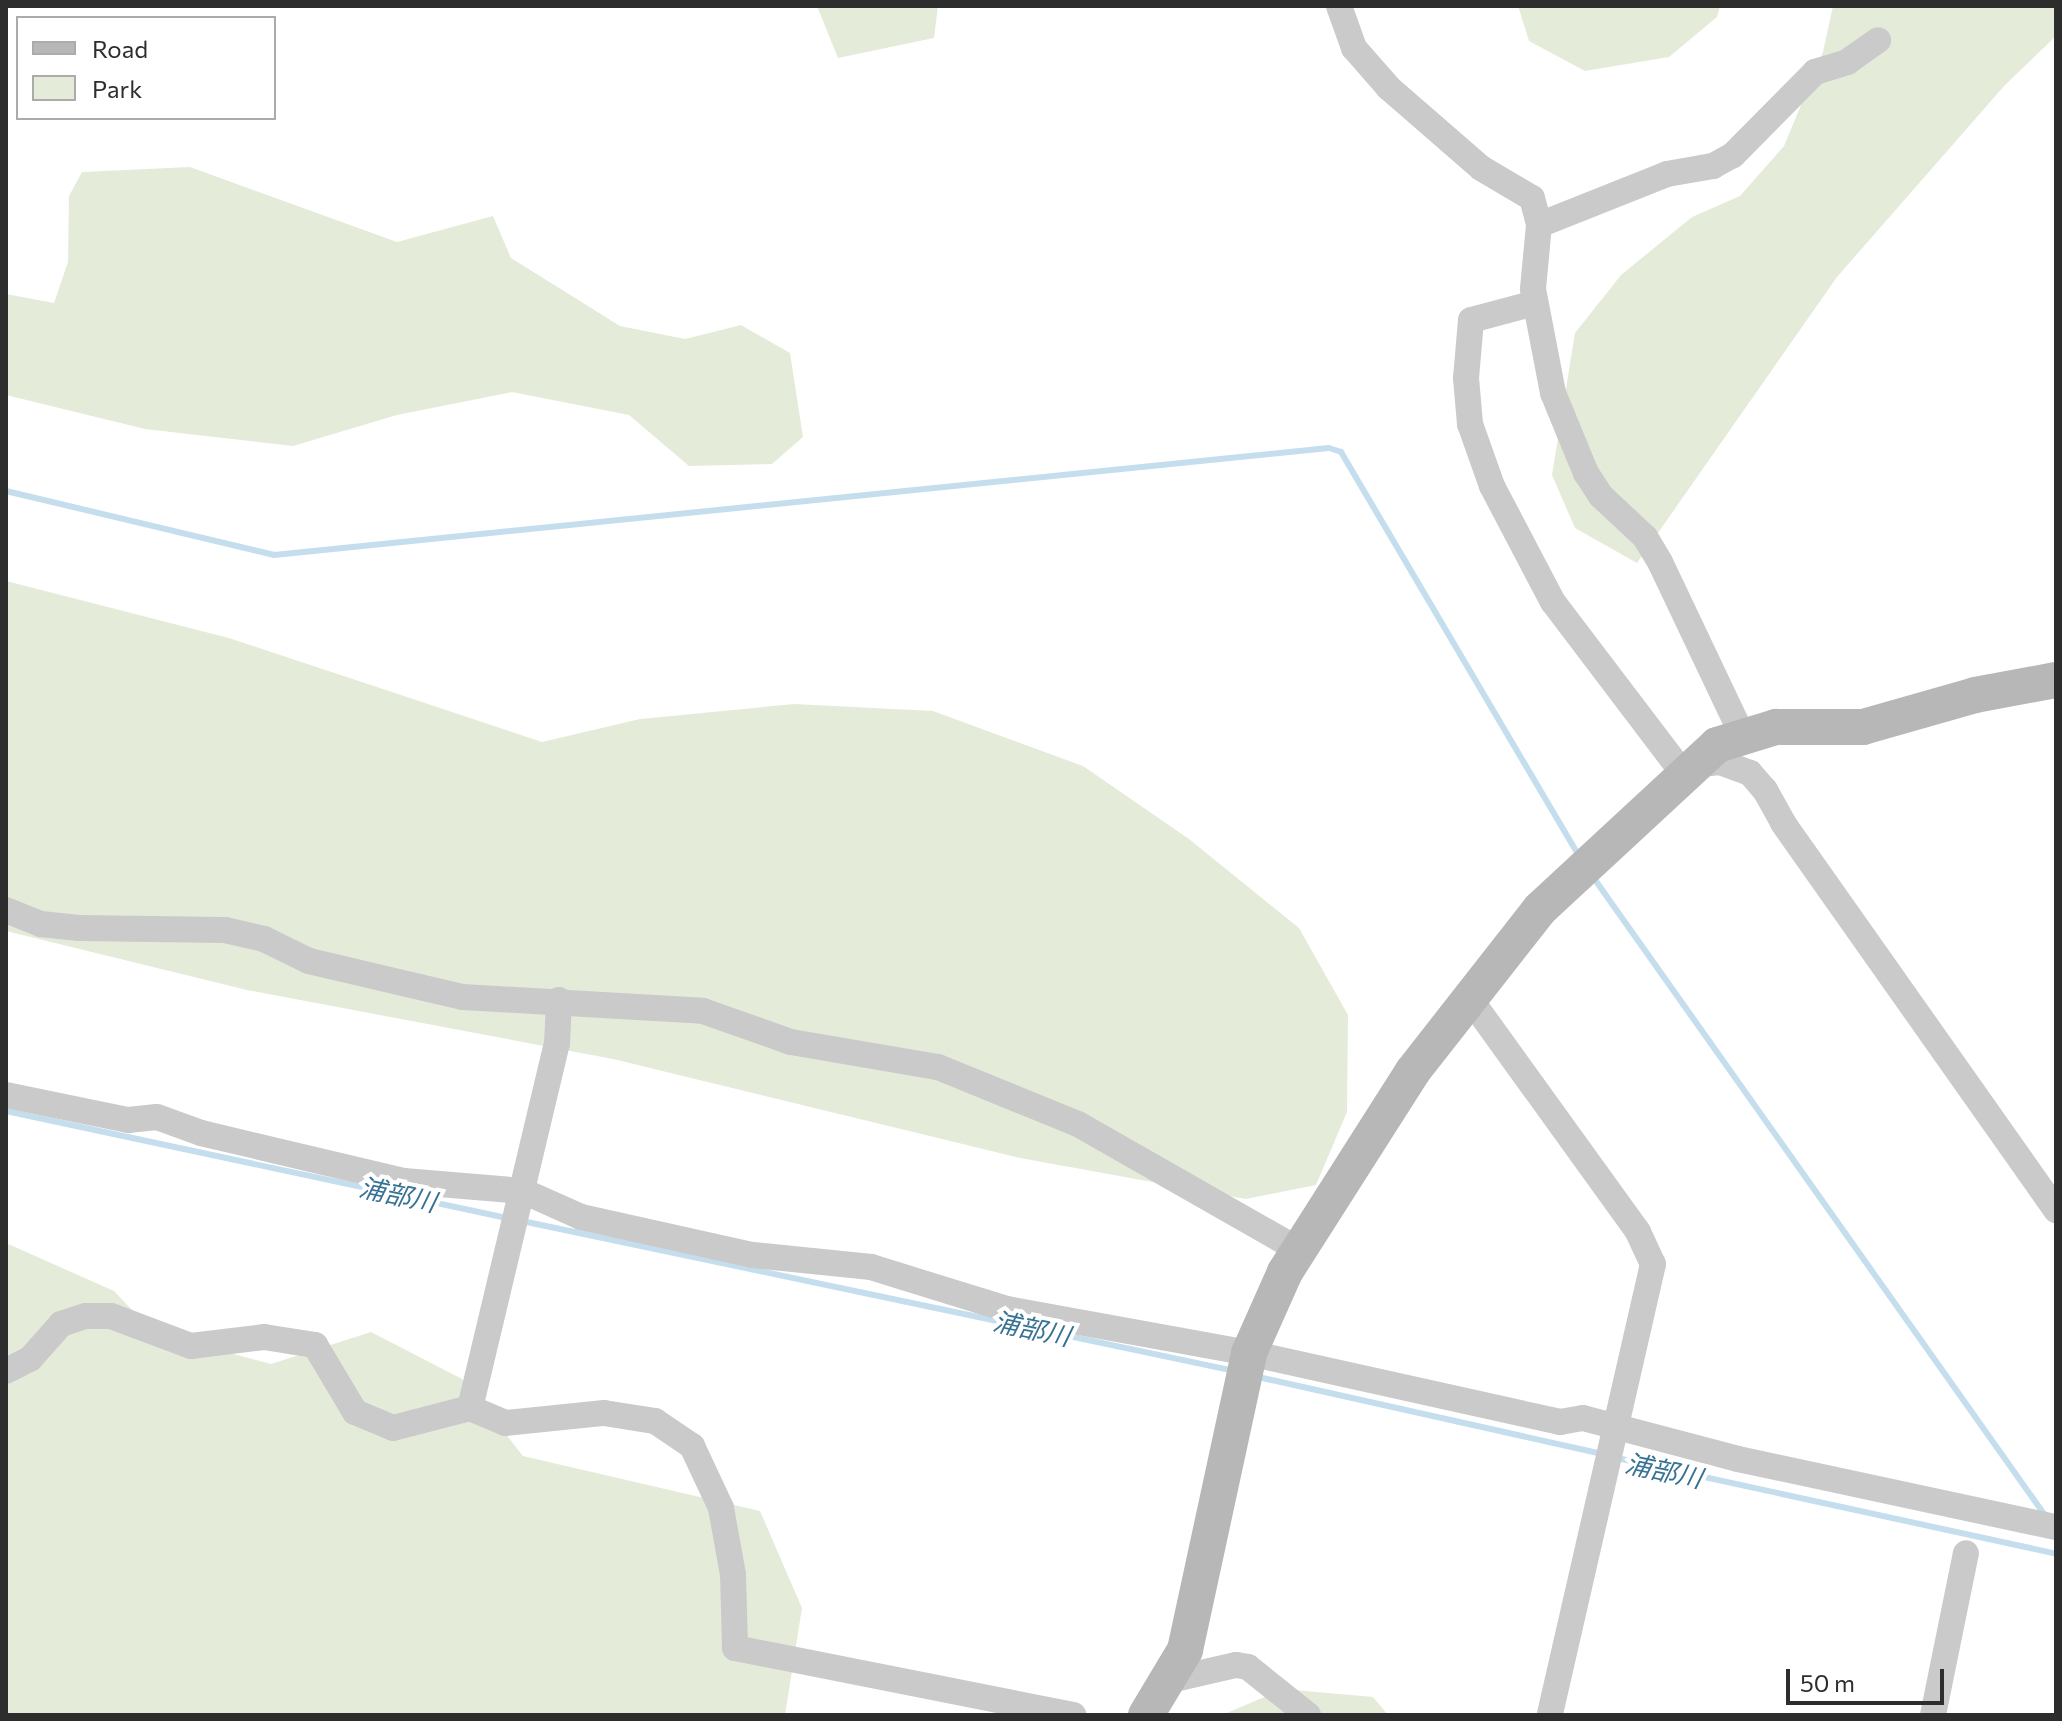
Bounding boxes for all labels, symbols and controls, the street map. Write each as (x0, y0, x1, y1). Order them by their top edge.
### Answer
legend (16, 16, 276, 120)
text: Road (92, 34, 148, 63)
text: Park (92, 74, 142, 103)
water label: 浦部川 (357, 1171, 439, 1217)
water label: 浦部川 (991, 1305, 1073, 1351)
water label: 浦部川 (1623, 1447, 1705, 1493)
scale bar (1790, 1653, 1948, 1703)
text: 50 m (1800, 1668, 1855, 1697)

